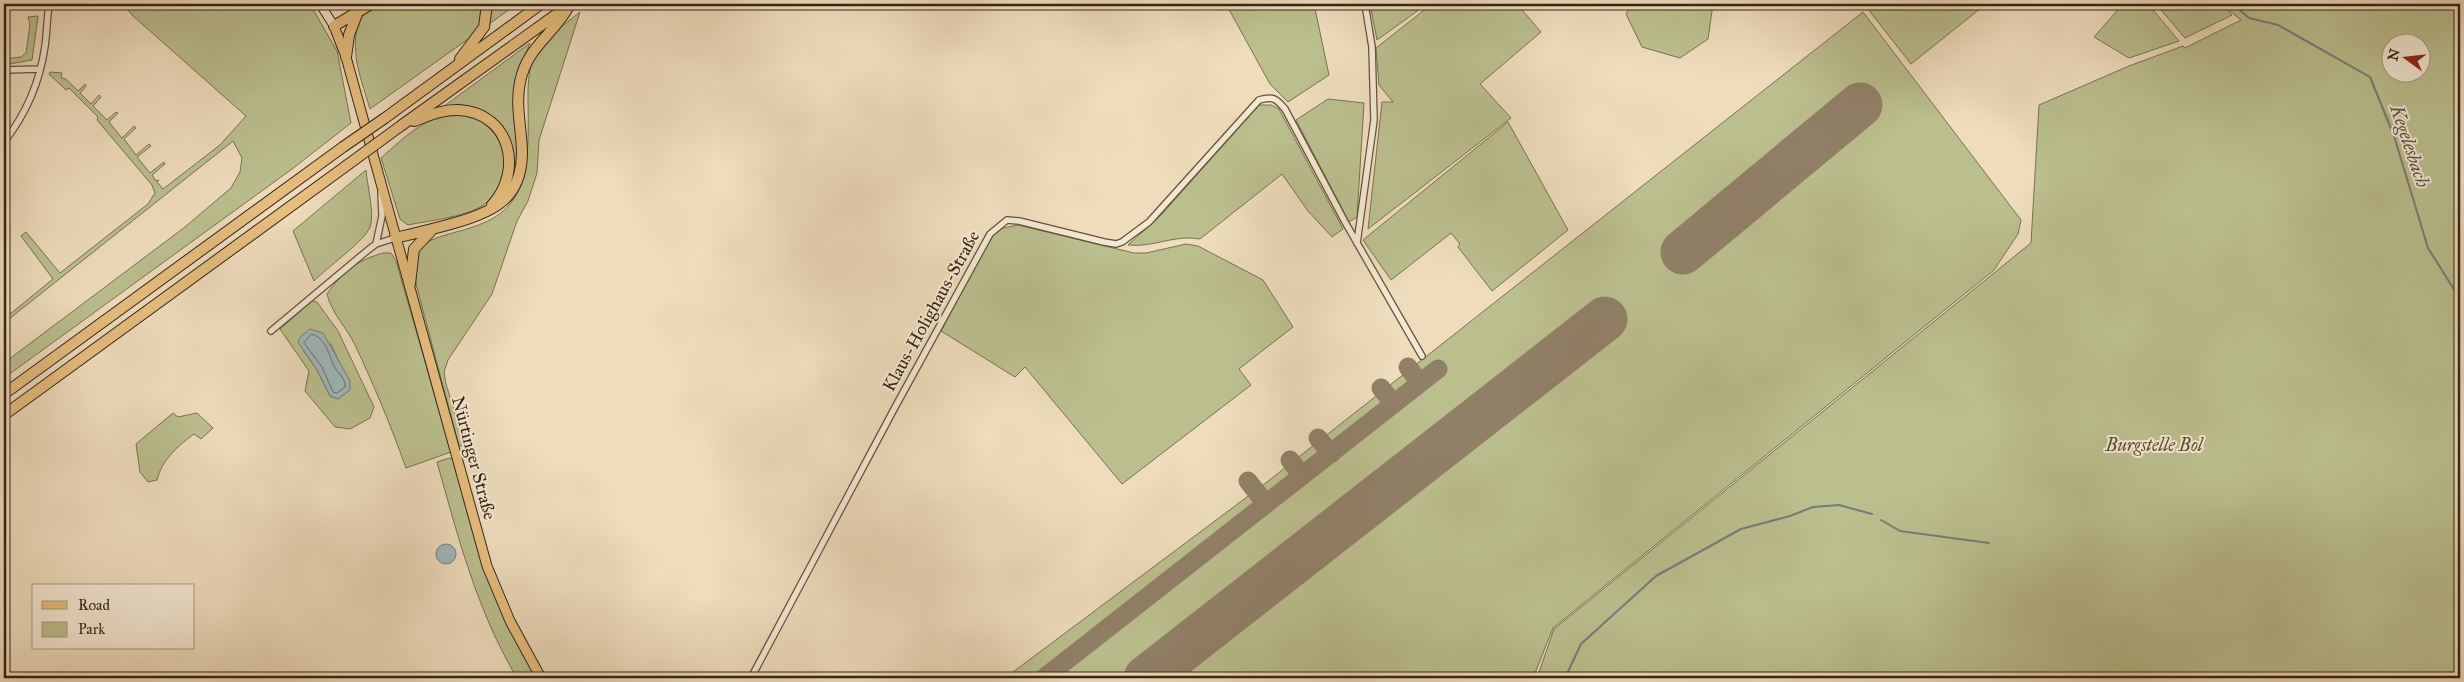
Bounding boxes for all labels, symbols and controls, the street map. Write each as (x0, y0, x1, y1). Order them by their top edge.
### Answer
north arrow (2382, 32, 2432, 82)
text: N (2384, 47, 2404, 63)
water label: Kegelesbach (2385, 101, 2435, 190)
street label: Klaus-Holighaus-Straße (878, 227, 985, 396)
street label: Nürtinger Straße (446, 394, 501, 522)
park label: Burgstelle Bol (2104, 434, 2205, 456)
legend (32, 584, 195, 650)
text: Road (78, 596, 110, 614)
text: Park (78, 620, 105, 638)

